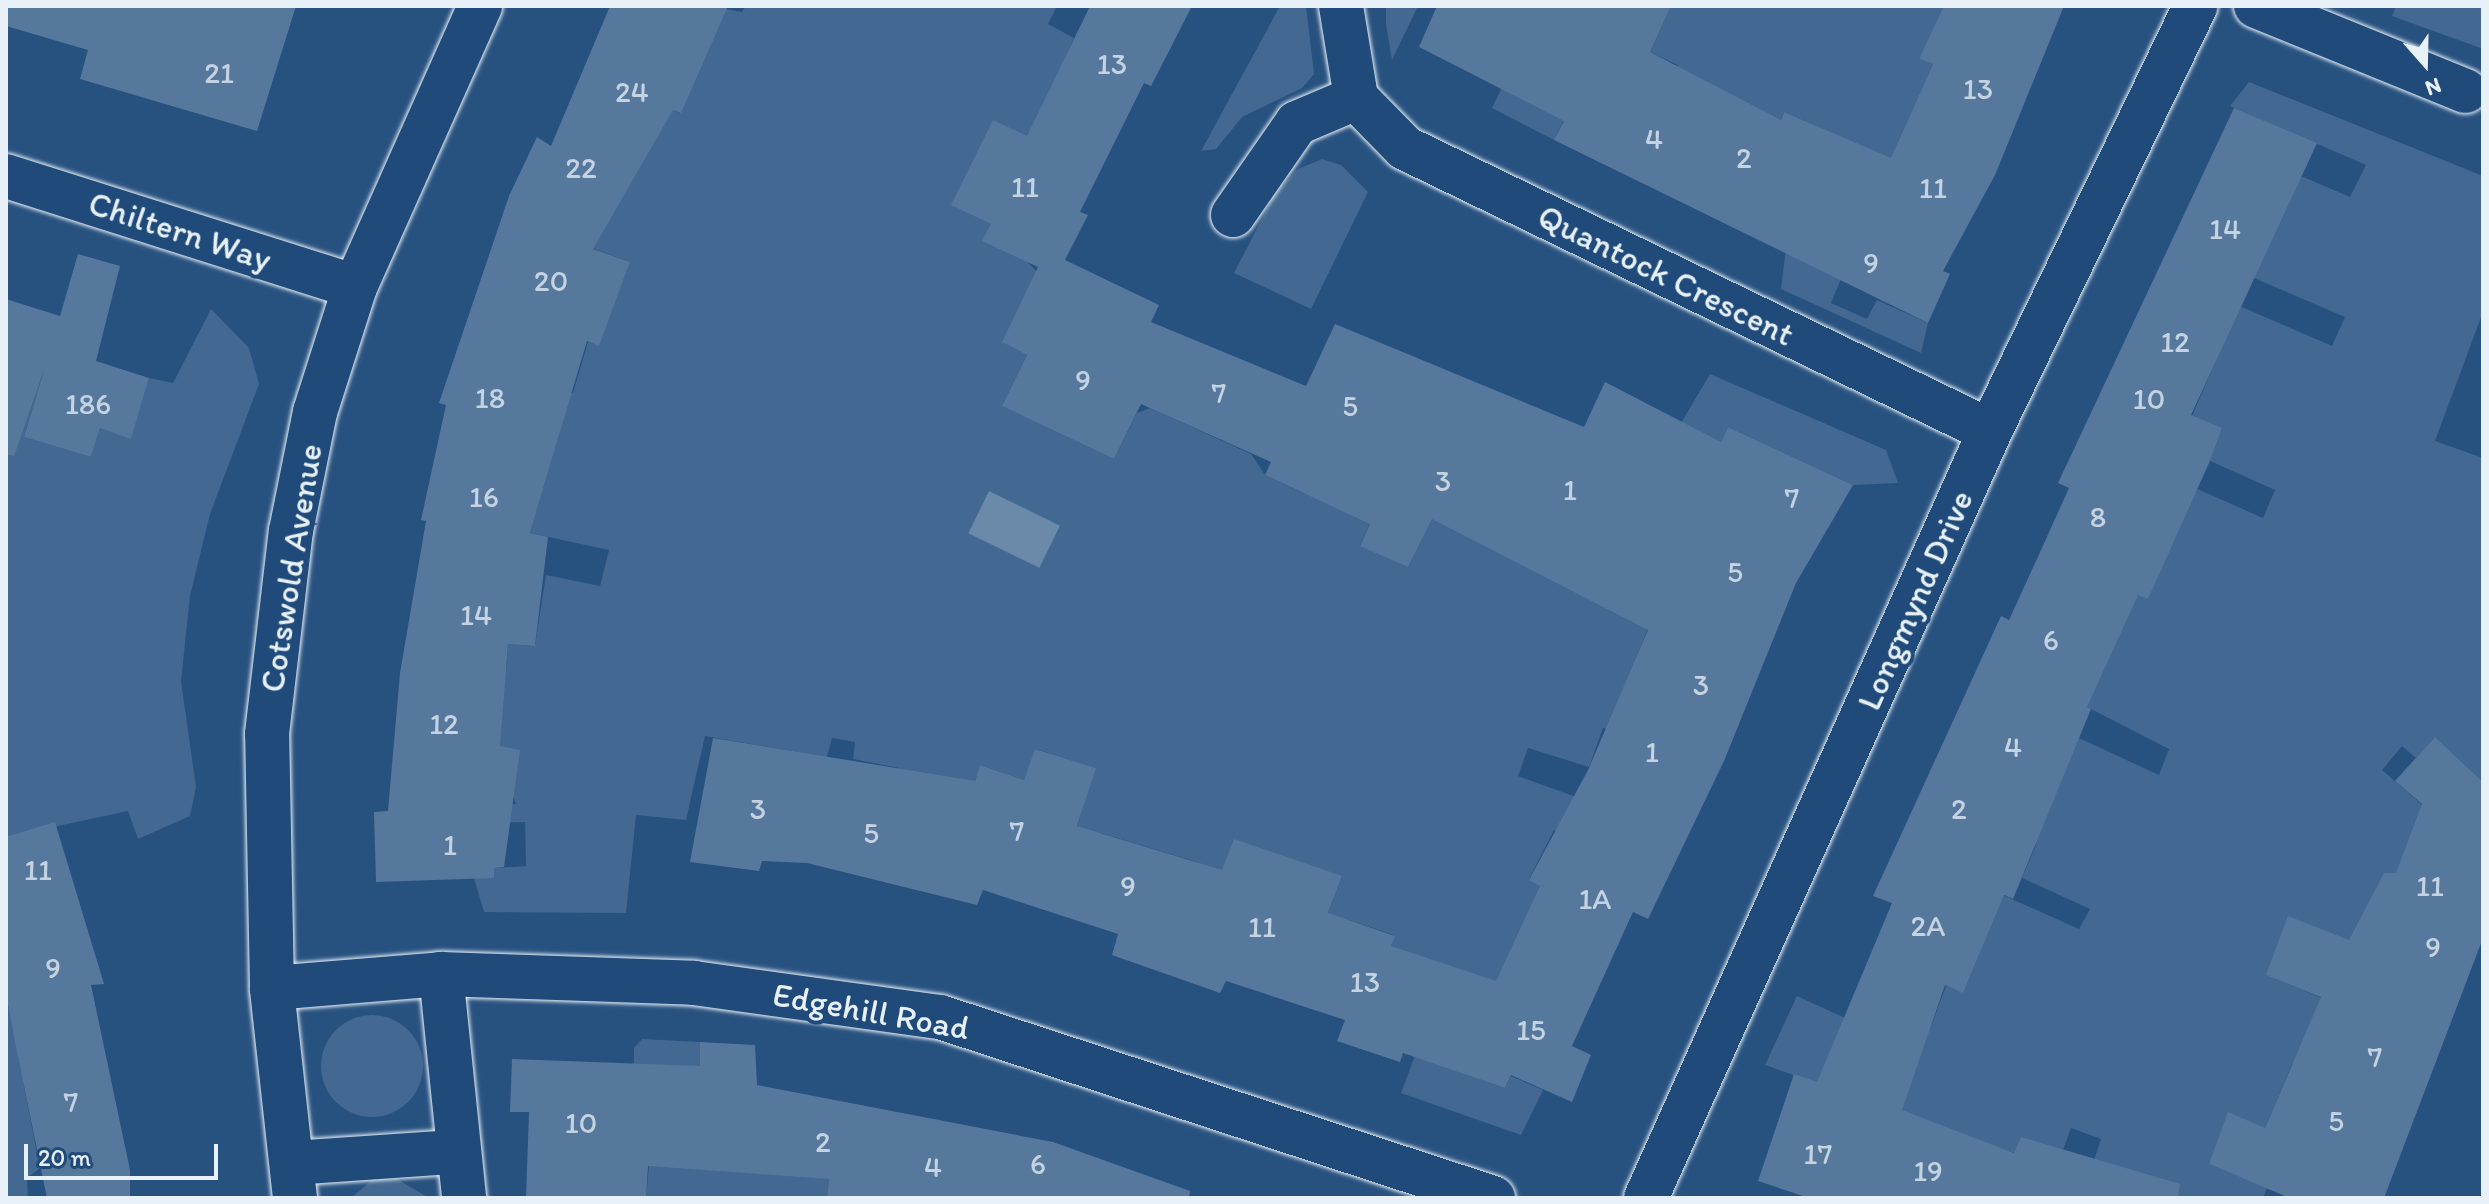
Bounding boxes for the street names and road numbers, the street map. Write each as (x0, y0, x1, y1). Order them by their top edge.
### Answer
street label: Chiltern Way (84, 183, 276, 279)
street label: Quantock Crescent (1531, 195, 1801, 355)
street label: Cotswold Avenue (251, 442, 331, 694)
street label: Longmynd Drive (1848, 484, 1982, 716)
street label: Edgehill Road (770, 974, 972, 1048)

